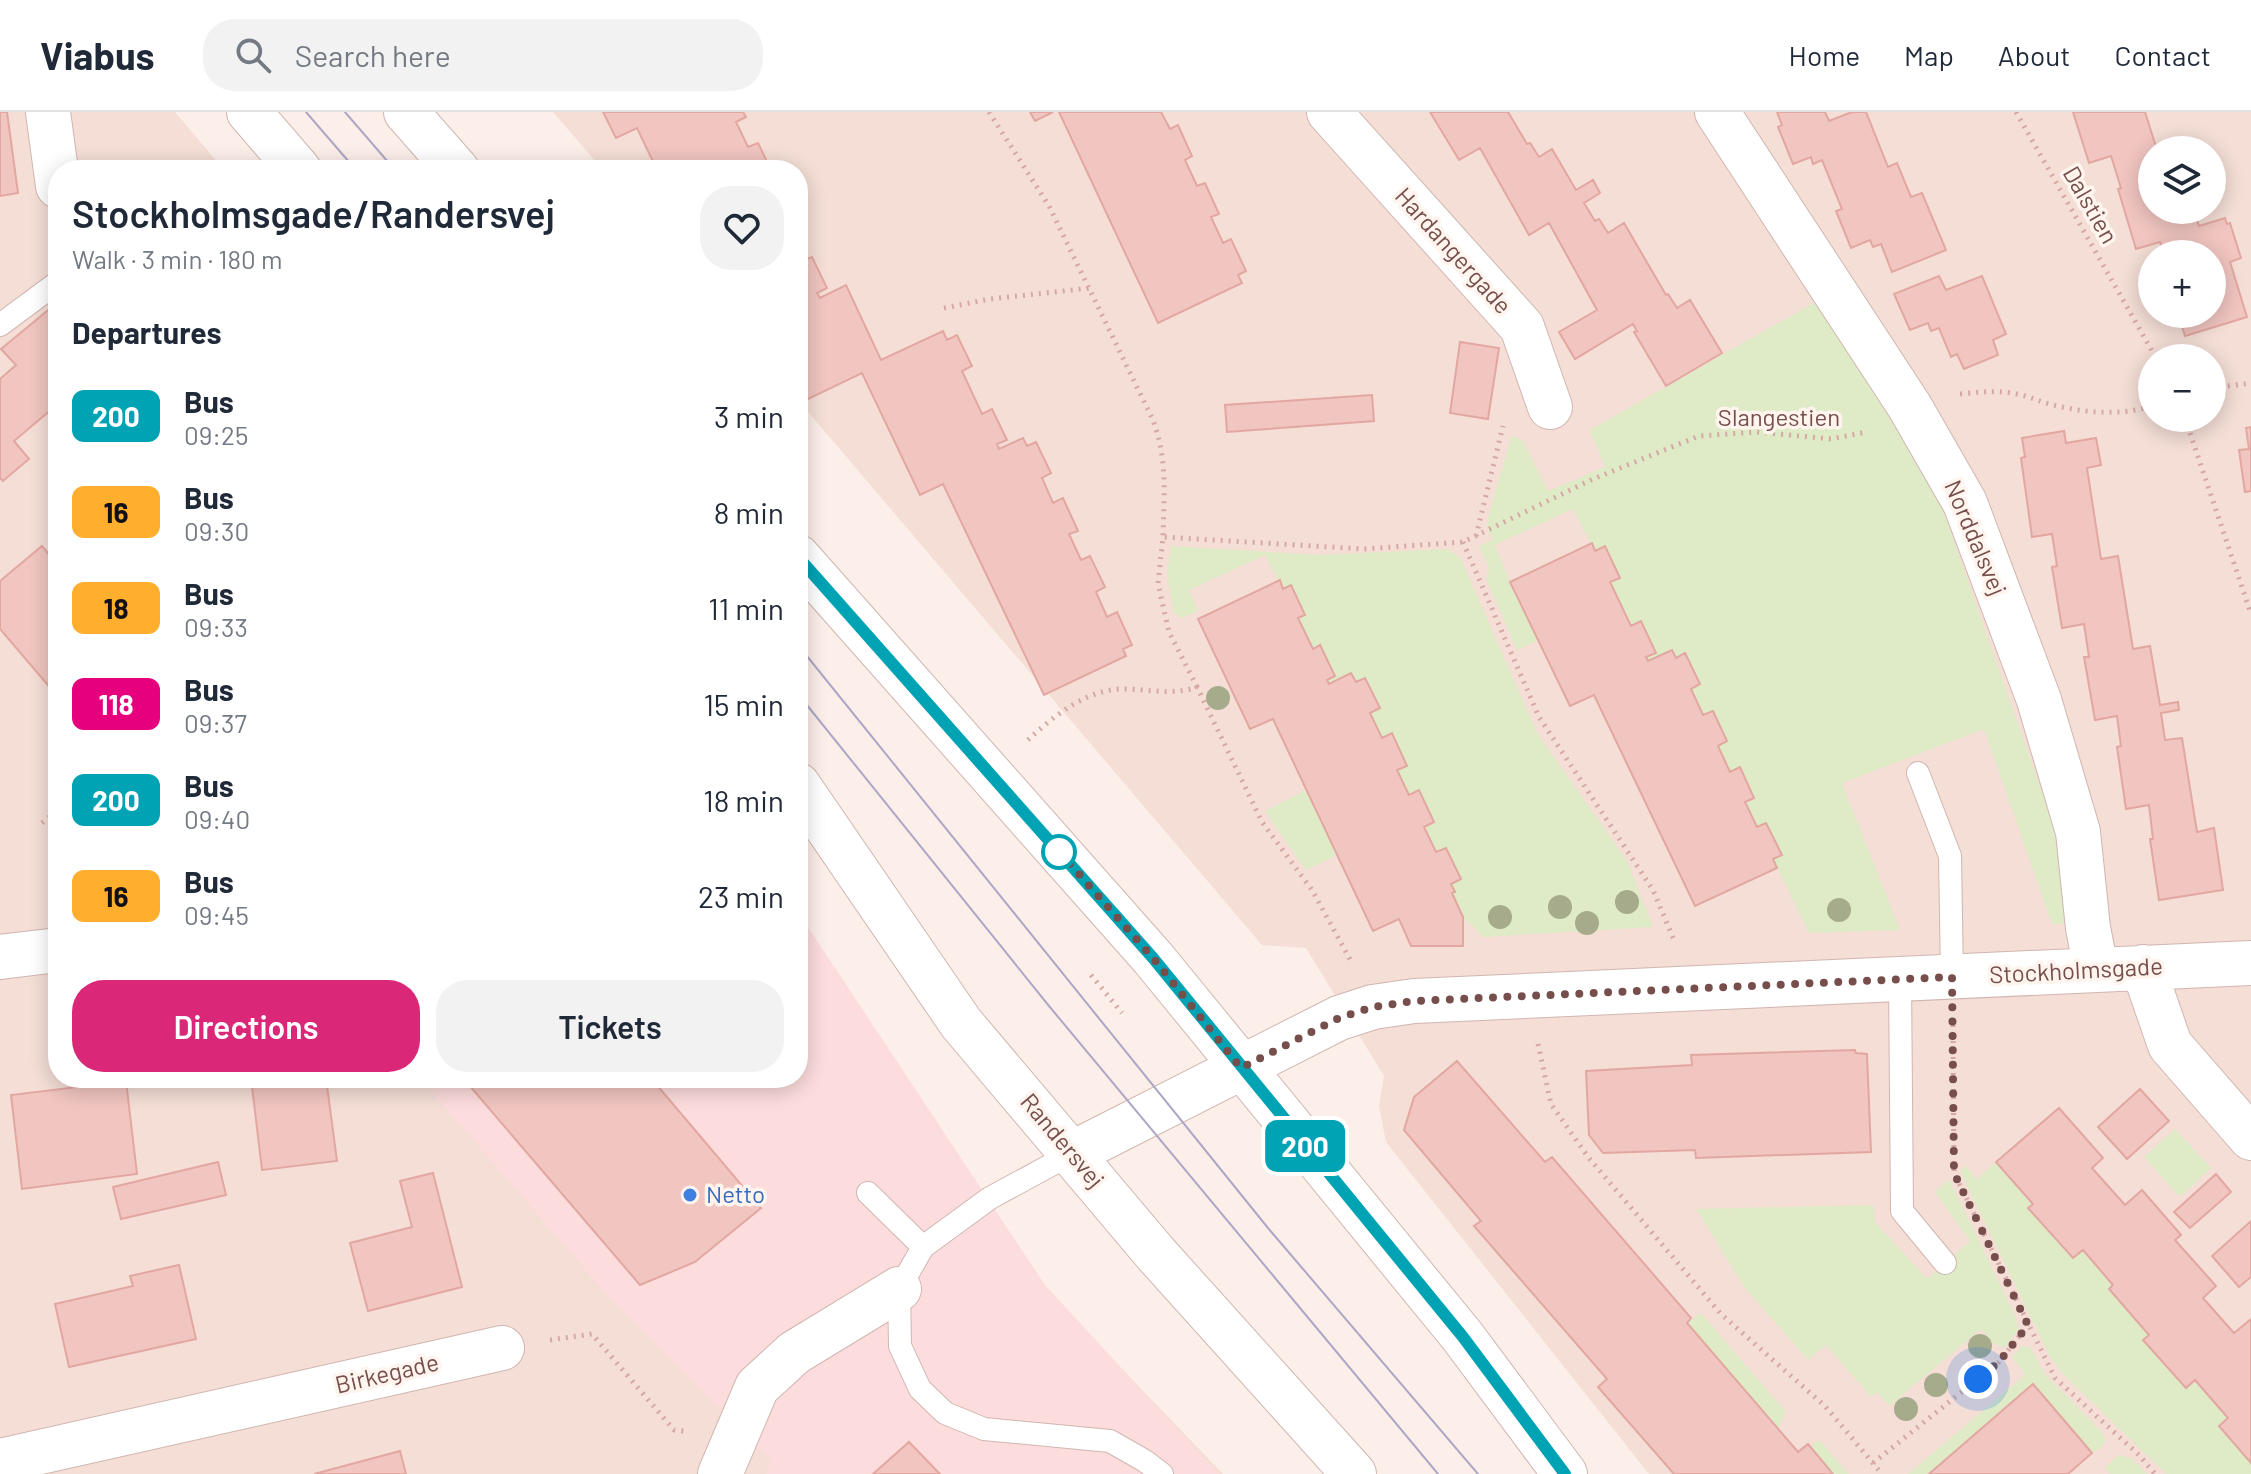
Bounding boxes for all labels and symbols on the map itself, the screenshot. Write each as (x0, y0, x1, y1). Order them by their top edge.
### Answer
street label: Dalstien (2058, 160, 2125, 248)
street label: Hardangergade (1390, 181, 1518, 319)
street label: Slangestien (1718, 402, 1840, 431)
street label: Norddalsvej (1939, 475, 2014, 599)
unlabelled marker (1042, 835, 1076, 869)
street label: Stockholmsgade (1988, 950, 2163, 989)
street label: Randersvej (1015, 1087, 1111, 1193)
line badge: 200 (1259, 1120, 1351, 1172)
place label: Netto (706, 1179, 765, 1208)
marker: Netto (681, 1186, 699, 1204)
street label: Birkegade (332, 1347, 441, 1399)
your location (1958, 1359, 1998, 1399)

